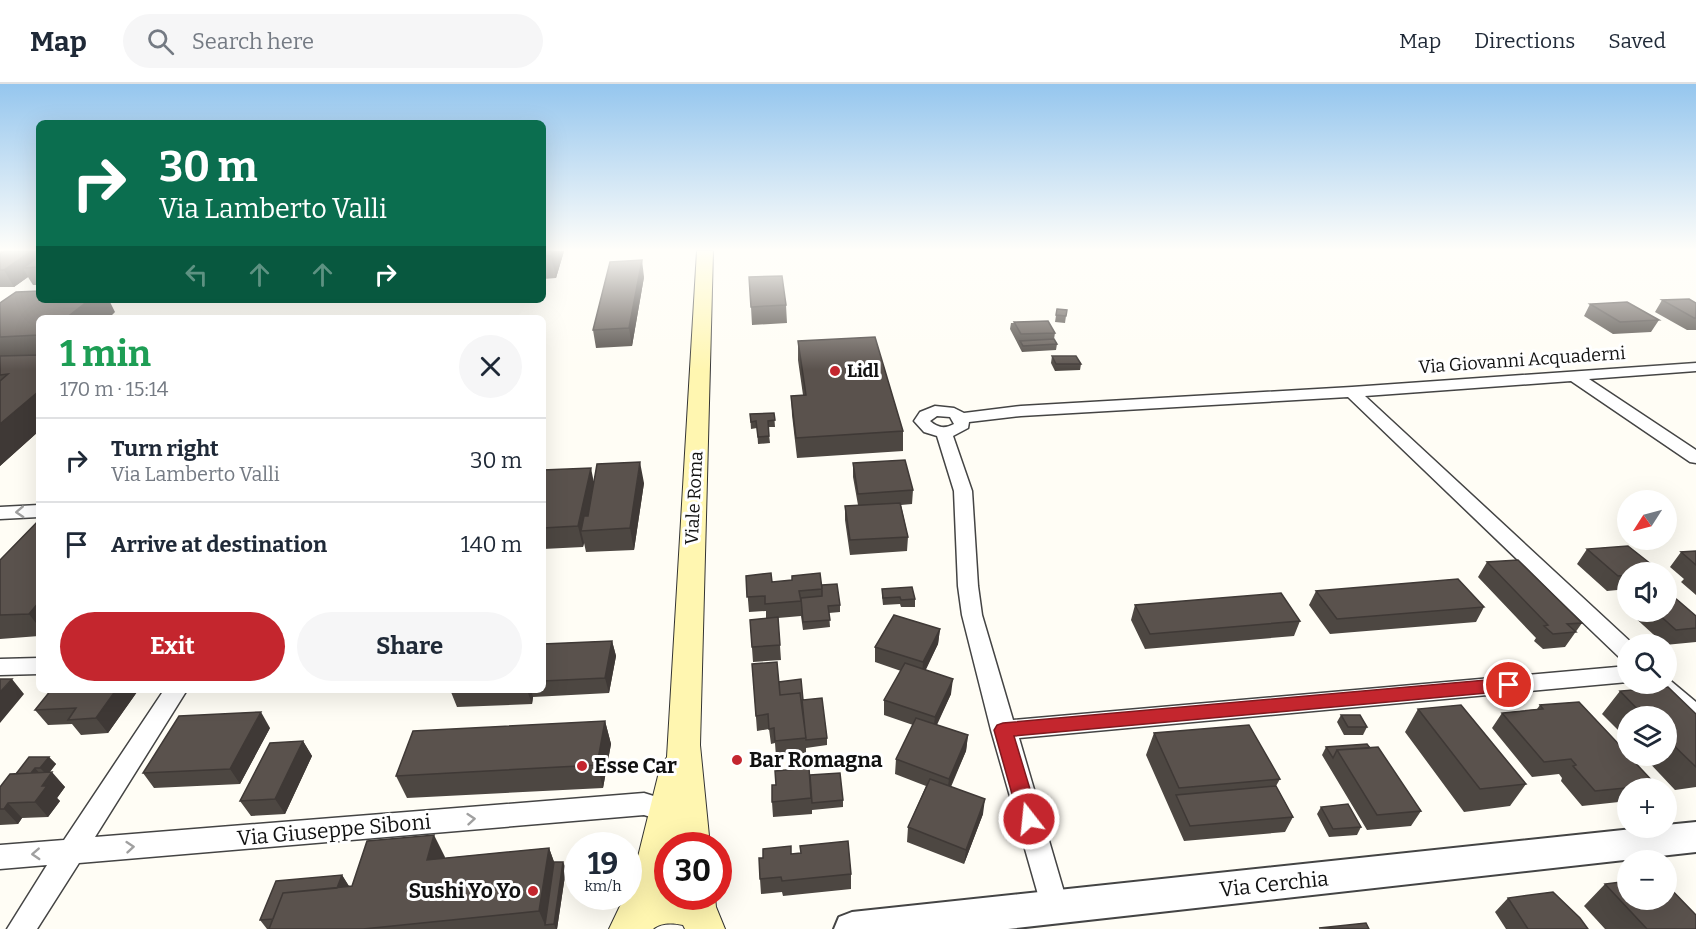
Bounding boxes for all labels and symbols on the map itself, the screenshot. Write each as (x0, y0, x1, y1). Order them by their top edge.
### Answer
street label: Via Giovanni Acquaderni (1418, 342, 1626, 378)
place label: Lidl (847, 360, 879, 382)
marker: Lidl (828, 364, 842, 378)
street label: Viale Roma (681, 450, 707, 546)
north arrow (1617, 490, 1677, 550)
one-way arrow (15, 505, 24, 518)
pin (1483, 659, 1534, 710)
place label: Bar Romagna (749, 747, 883, 773)
place label: Esse Car (594, 753, 677, 779)
marker: Bar Romagna (730, 753, 744, 767)
marker: Esse Car (575, 759, 589, 773)
position arrow (997, 787, 1061, 851)
street label: Via Giuseppe Siboni (236, 809, 432, 851)
one-way arrow (466, 813, 475, 826)
speed limit sign: 30 (654, 832, 732, 910)
one-way arrow (125, 841, 134, 854)
one-way arrow (31, 848, 40, 861)
street label: Via Cerchia (1218, 865, 1330, 903)
place label: Sushi Yo Yo (409, 878, 521, 904)
marker: Sushi Yo Yo (526, 884, 540, 898)

